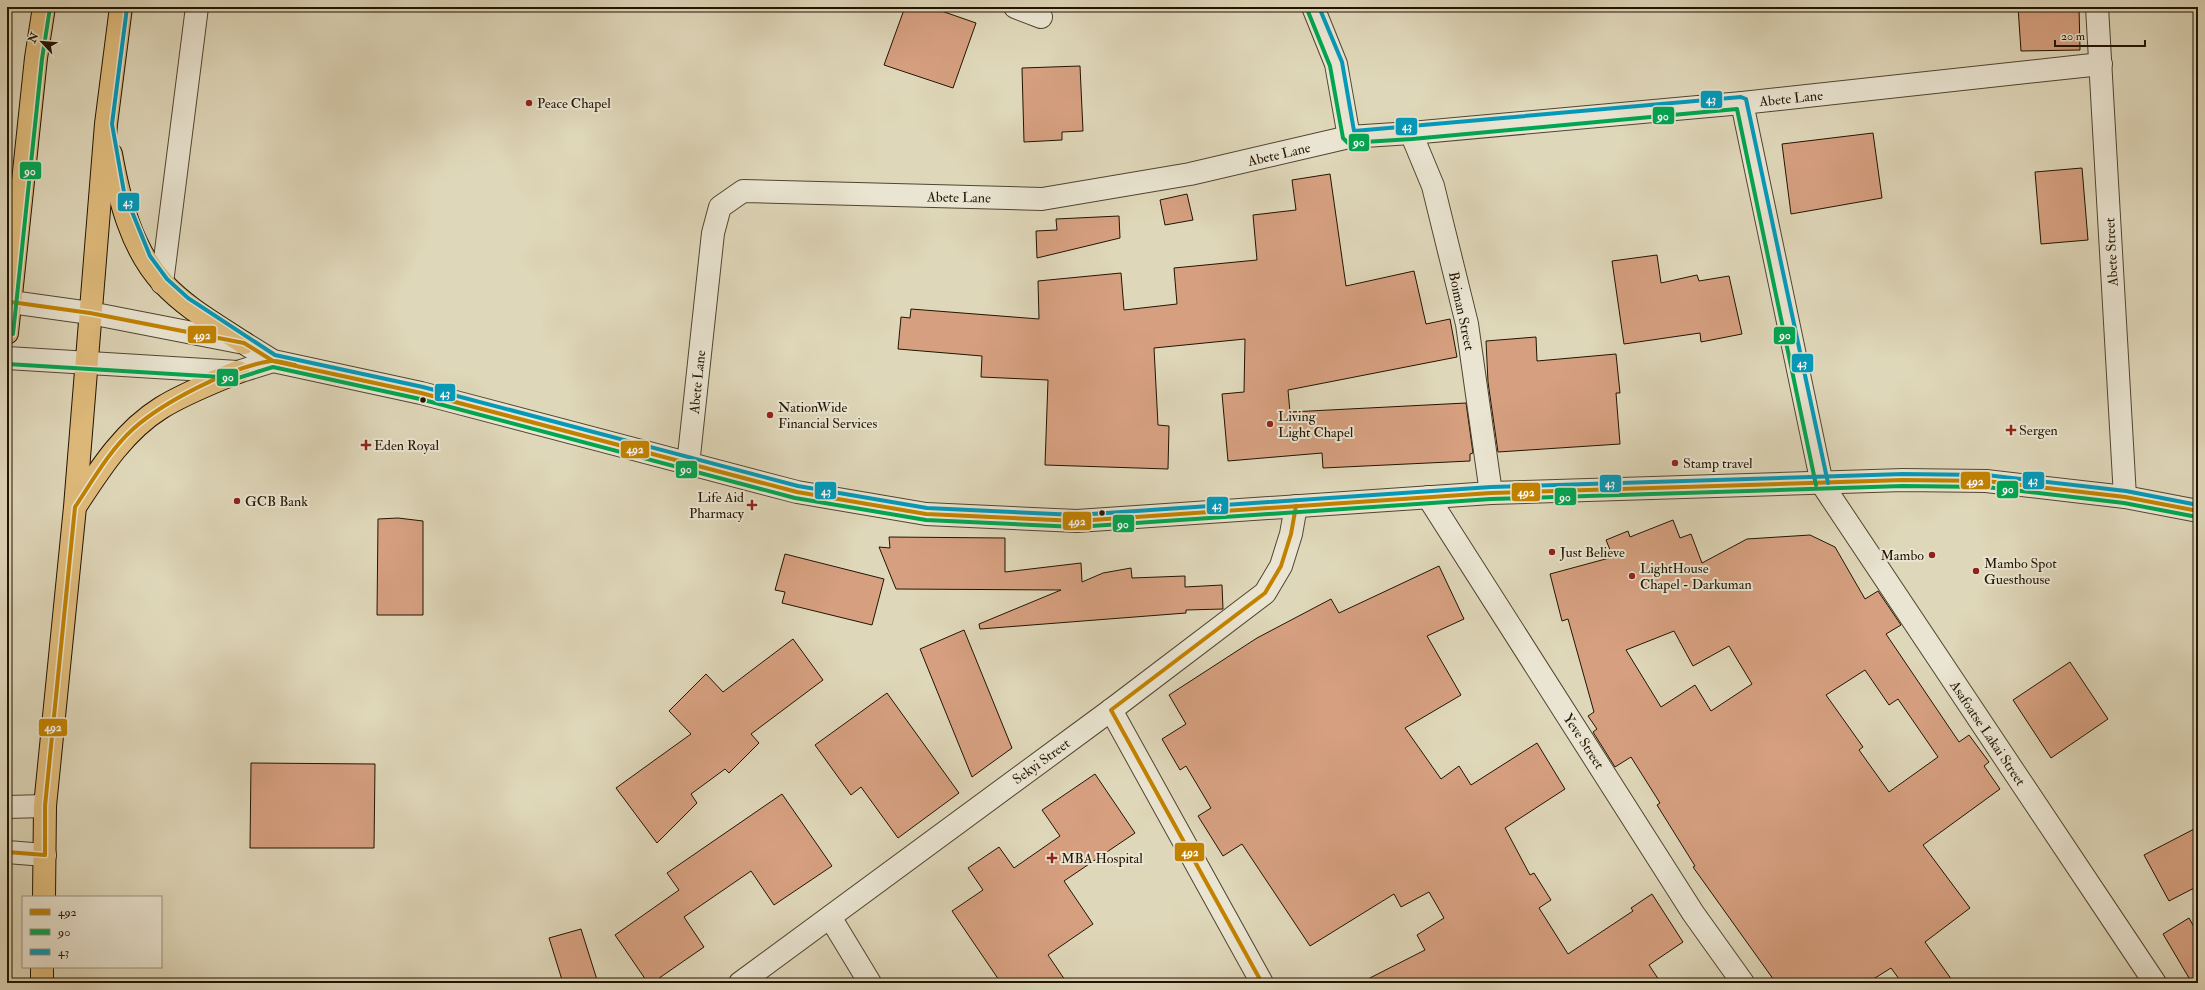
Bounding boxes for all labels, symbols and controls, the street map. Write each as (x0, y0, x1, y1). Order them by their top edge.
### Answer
north arrow (22, 22, 62, 62)
scale bar (2055, 22, 2145, 48)
text: 20 m (2061, 29, 2086, 44)
text: N (25, 30, 42, 46)
street label: Abete Lane (1757, 87, 1824, 110)
line badge: 43 (1700, 90, 1723, 109)
text: 43 (1705, 93, 1716, 107)
place label: Peace Chapel (537, 95, 611, 113)
marker: Peace Chapel (524, 98, 534, 108)
line badge: 90 (1652, 106, 1675, 125)
text: 90 (1656, 110, 1669, 123)
line badge: 43 (1395, 117, 1418, 136)
text: 43 (1401, 120, 1412, 134)
line badge: 90 (1348, 133, 1370, 152)
text: 90 (1352, 136, 1365, 149)
street label: Abete Lane (1245, 139, 1312, 170)
line badge: 90 (19, 161, 42, 180)
text: 90 (23, 165, 36, 178)
street label: Abete Lane (926, 188, 991, 207)
line badge: 43 (117, 192, 140, 212)
text: 43 (122, 196, 133, 210)
street label: Abete Street (2101, 217, 2122, 288)
street label: Boiman Street (1445, 270, 1478, 353)
line badge: 492 (187, 325, 217, 344)
line badge: 90 (1773, 326, 1796, 345)
text: 492 (192, 329, 211, 343)
text: 90 (1778, 329, 1791, 342)
street label: Abete Lane (686, 349, 709, 416)
line badge: 43 (1791, 353, 1814, 373)
text: 43 (1796, 357, 1807, 371)
line badge: 90 (216, 368, 239, 387)
text: 90 (221, 371, 234, 384)
line badge: 43 (434, 383, 456, 402)
text: 43 (439, 387, 450, 401)
unlabelled marker (418, 395, 428, 405)
place label: NationWide Financial Services (778, 399, 877, 432)
place label: Living Light Chapel (1278, 408, 1354, 442)
marker: NationWide Financial Services (765, 410, 775, 420)
marker: Living Light Chapel (1265, 419, 1275, 429)
place label: Sergen (2019, 422, 2058, 439)
marker: Sergen (2006, 425, 2016, 435)
place label: Eden Royal (374, 437, 439, 455)
marker: Eden Royal (361, 440, 371, 450)
line badge: 492 (620, 440, 650, 459)
text: 492 (625, 443, 644, 457)
place label: Stamp travel (1683, 455, 1753, 473)
marker: Stamp travel (1670, 458, 1680, 468)
line badge: 90 (675, 460, 698, 479)
text: 90 (679, 463, 692, 476)
line badge: 492 (1960, 471, 1991, 490)
line badge: 43 (2022, 471, 2045, 490)
line badge: 43 (1599, 474, 1622, 493)
text: 43 (2027, 474, 2038, 488)
text: 492 (1965, 475, 1984, 489)
text: 43 (1604, 477, 1615, 491)
line badge: 90 (1996, 480, 2019, 499)
line badge: 43 (814, 481, 837, 500)
line badge: 492 (1511, 482, 1541, 502)
text: 90 (2001, 483, 2014, 496)
text: 43 (820, 485, 831, 499)
text: 492 (1516, 486, 1535, 500)
line badge: 90 (1554, 487, 1577, 506)
place label: Life Aid Pharmacy (689, 489, 745, 523)
text: 90 (1558, 491, 1571, 504)
place label: GCB Bank (245, 493, 308, 510)
marker: GCB Bank (232, 496, 242, 506)
line badge: 43 (1206, 496, 1229, 515)
text: 43 (1211, 499, 1222, 513)
marker: Life Aid Pharmacy (747, 500, 757, 510)
unlabelled marker (1097, 508, 1107, 518)
line badge: 492 (1062, 511, 1092, 531)
line badge: 90 (1112, 514, 1135, 533)
text: 492 (1067, 515, 1086, 529)
text: 90 (1116, 518, 1129, 531)
place label: Just Believe (1559, 544, 1625, 561)
marker: Just Believe (1547, 547, 1557, 557)
place label: Mambo (1880, 547, 1924, 564)
marker: Mambo (1927, 550, 1937, 560)
place label: Mambo Spot Guesthouse (1984, 555, 2057, 588)
place label: LightHouse Chapel - Darkuman (1640, 560, 1752, 594)
marker: Mambo Spot Guesthouse (1971, 566, 1981, 576)
marker: LightHouse Chapel - Darkuman (1627, 571, 1637, 581)
street label: Asafoatse Lakai Street (1946, 677, 2029, 789)
street label: Yeve Street (1559, 710, 1608, 773)
line badge: 492 (38, 718, 68, 737)
text: 492 (43, 721, 62, 735)
street label: Sekyi Street (1009, 735, 1074, 789)
line badge: 492 (1174, 842, 1205, 862)
text: 492 (1180, 846, 1199, 860)
place label: MBA Hospital (1061, 850, 1143, 868)
marker: MBA Hospital (1046, 852, 1058, 864)
legend (22, 896, 162, 968)
text: 492 (58, 905, 77, 920)
text: 90 (57, 925, 70, 940)
text: 43 (58, 945, 69, 960)

